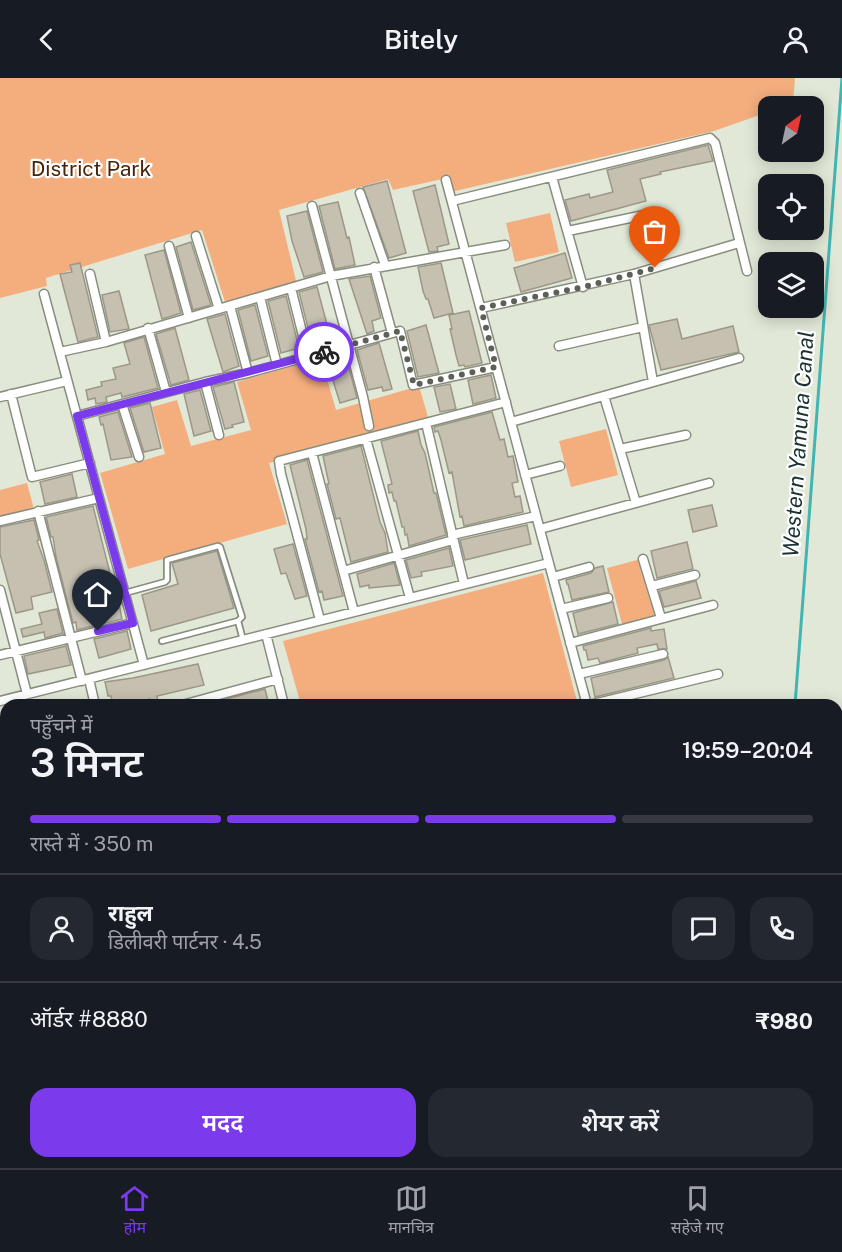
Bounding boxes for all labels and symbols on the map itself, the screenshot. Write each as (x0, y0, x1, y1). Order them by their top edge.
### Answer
north arrow (758, 96, 824, 162)
park label: District Park (31, 156, 152, 181)
pin (629, 206, 680, 268)
courier (294, 322, 354, 382)
water label: Western Yamuna Canal (777, 330, 819, 558)
pin (72, 569, 123, 631)

